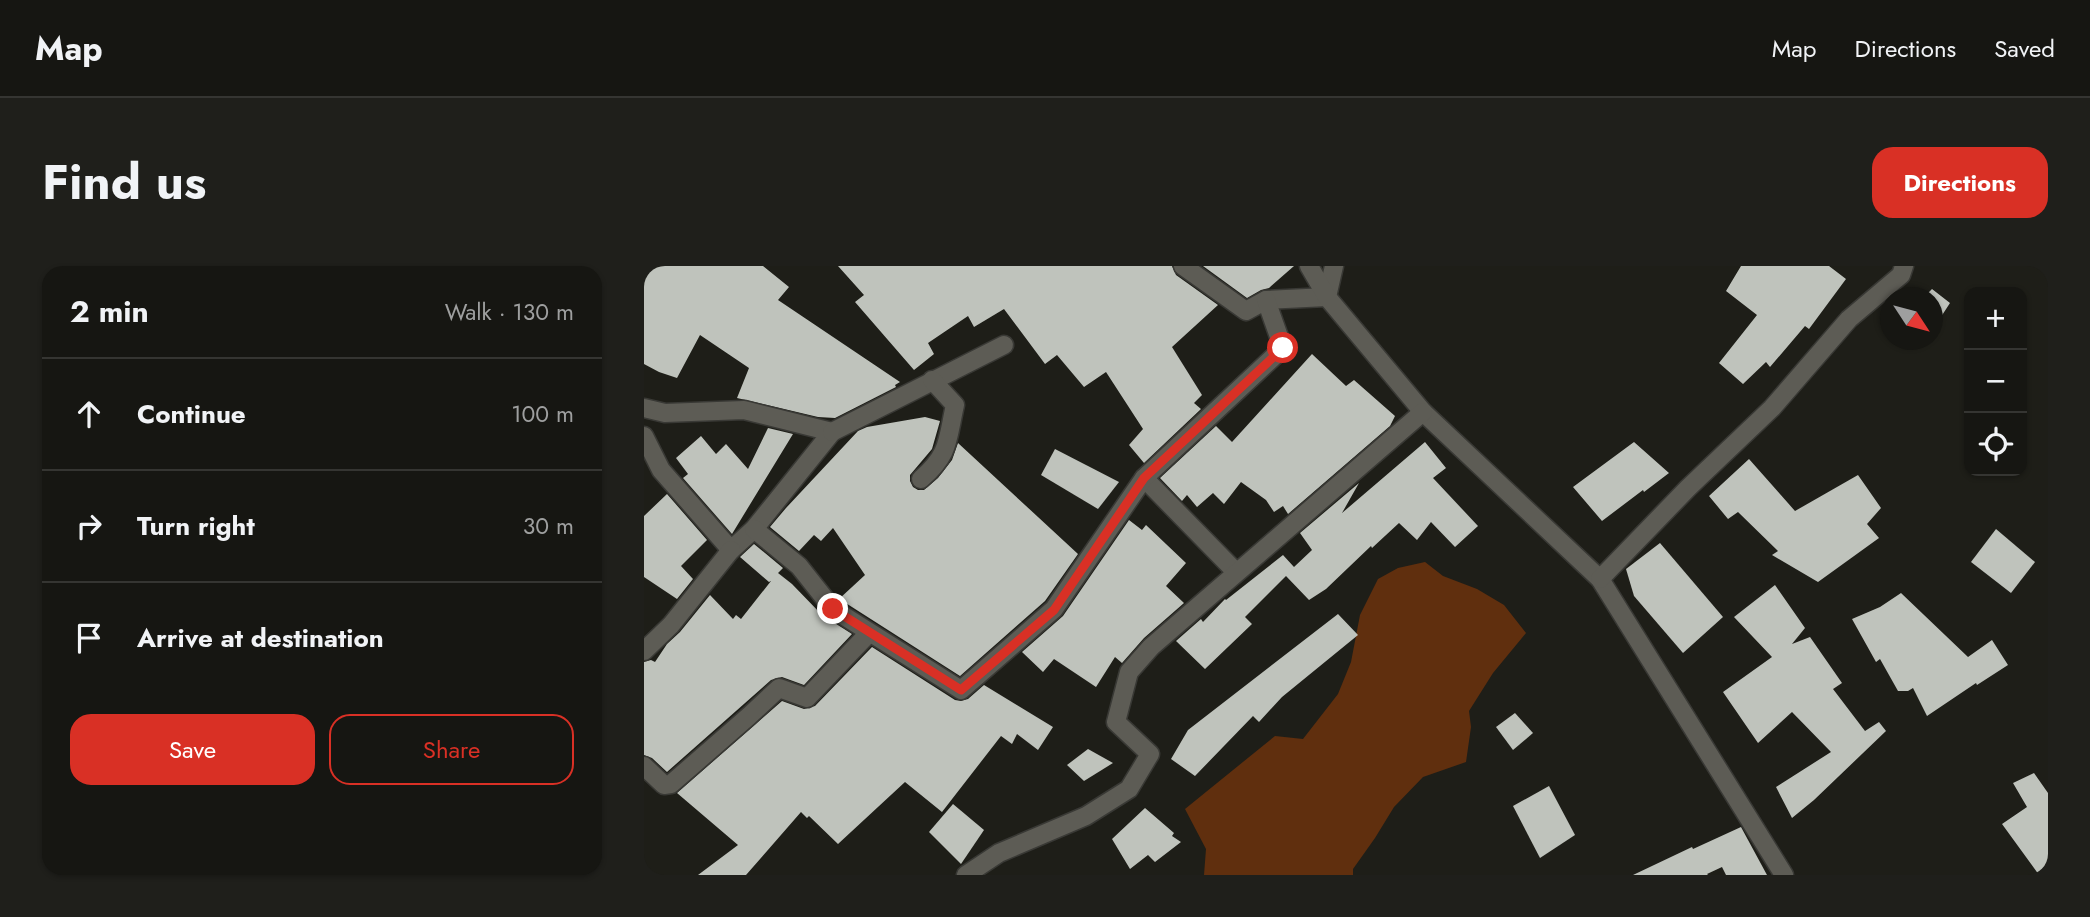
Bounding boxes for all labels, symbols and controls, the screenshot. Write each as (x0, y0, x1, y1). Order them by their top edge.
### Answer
text: Map (35, 25, 103, 72)
text: Map (1772, 31, 1817, 66)
text: Directions (1855, 31, 1956, 66)
text: Saved (1994, 31, 2055, 66)
text: Find us (42, 147, 206, 217)
button: Directions (1872, 147, 2048, 218)
north arrow (1880, 287, 1943, 350)
map controls (1964, 287, 2027, 476)
button: + (1964, 287, 2027, 350)
text: 2 min (70, 290, 149, 333)
text: Walk · 130 m (445, 295, 574, 329)
route start (1267, 332, 1298, 363)
button: − (1964, 350, 2027, 413)
icon: ahead (70, 395, 108, 433)
text: Continue (137, 395, 246, 433)
text: 100 m (511, 397, 574, 431)
button: locate (1964, 413, 2027, 476)
icon: right (70, 507, 108, 545)
text: Turn right (137, 507, 255, 545)
text: 30 m (523, 509, 574, 543)
route end (817, 593, 848, 624)
icon: arrive (70, 619, 108, 657)
text: Arrive at destination (137, 619, 384, 657)
button: Save (70, 714, 315, 785)
button: Share (329, 714, 574, 785)

